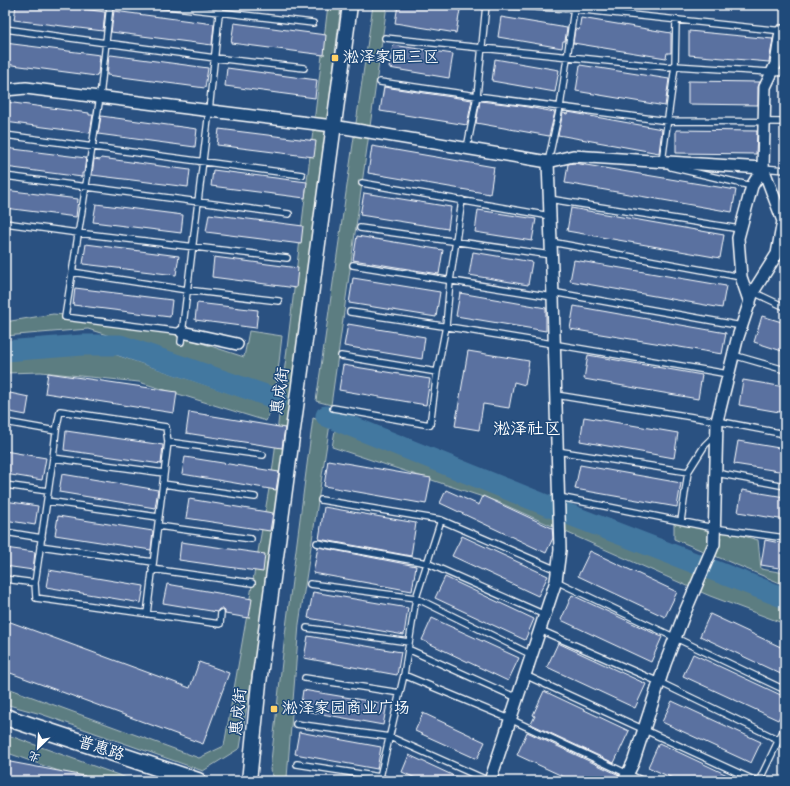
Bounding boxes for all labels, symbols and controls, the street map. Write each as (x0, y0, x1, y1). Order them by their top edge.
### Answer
place label: 淞泽家园三区 (343, 46, 439, 70)
marker: 淞泽家园三区 (330, 53, 340, 63)
street label: 惠成街 (266, 366, 296, 416)
district label: 淞泽社区 (493, 417, 561, 442)
street label: 惠成街 (225, 687, 253, 737)
place label: 淞泽家园商业广场 (282, 697, 410, 721)
marker: 淞泽家园商业广场 (269, 704, 279, 714)
north arrow (18, 728, 58, 768)
street label: 普惠路 (74, 730, 128, 768)
text: 北 (26, 747, 43, 766)

